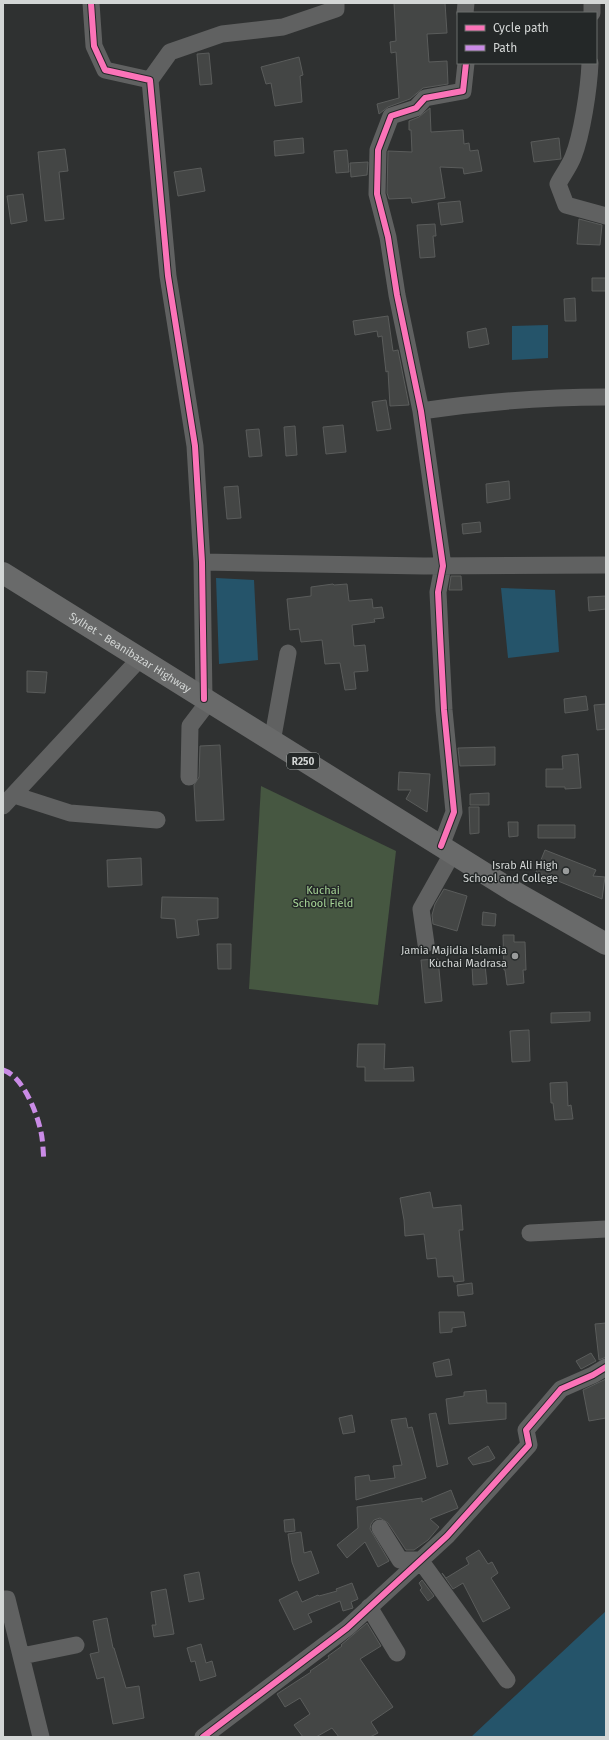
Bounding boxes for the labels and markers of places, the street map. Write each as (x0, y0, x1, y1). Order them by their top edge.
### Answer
place label: Israb Ali High School and College (463, 859, 558, 885)
marker: Israb Ali High School and College (561, 866, 571, 876)
place label: Jamia Majidia Islamia Kuchai Madrasa (401, 944, 507, 970)
marker: Jamia Majidia Islamia Kuchai Madrasa (510, 951, 520, 961)

